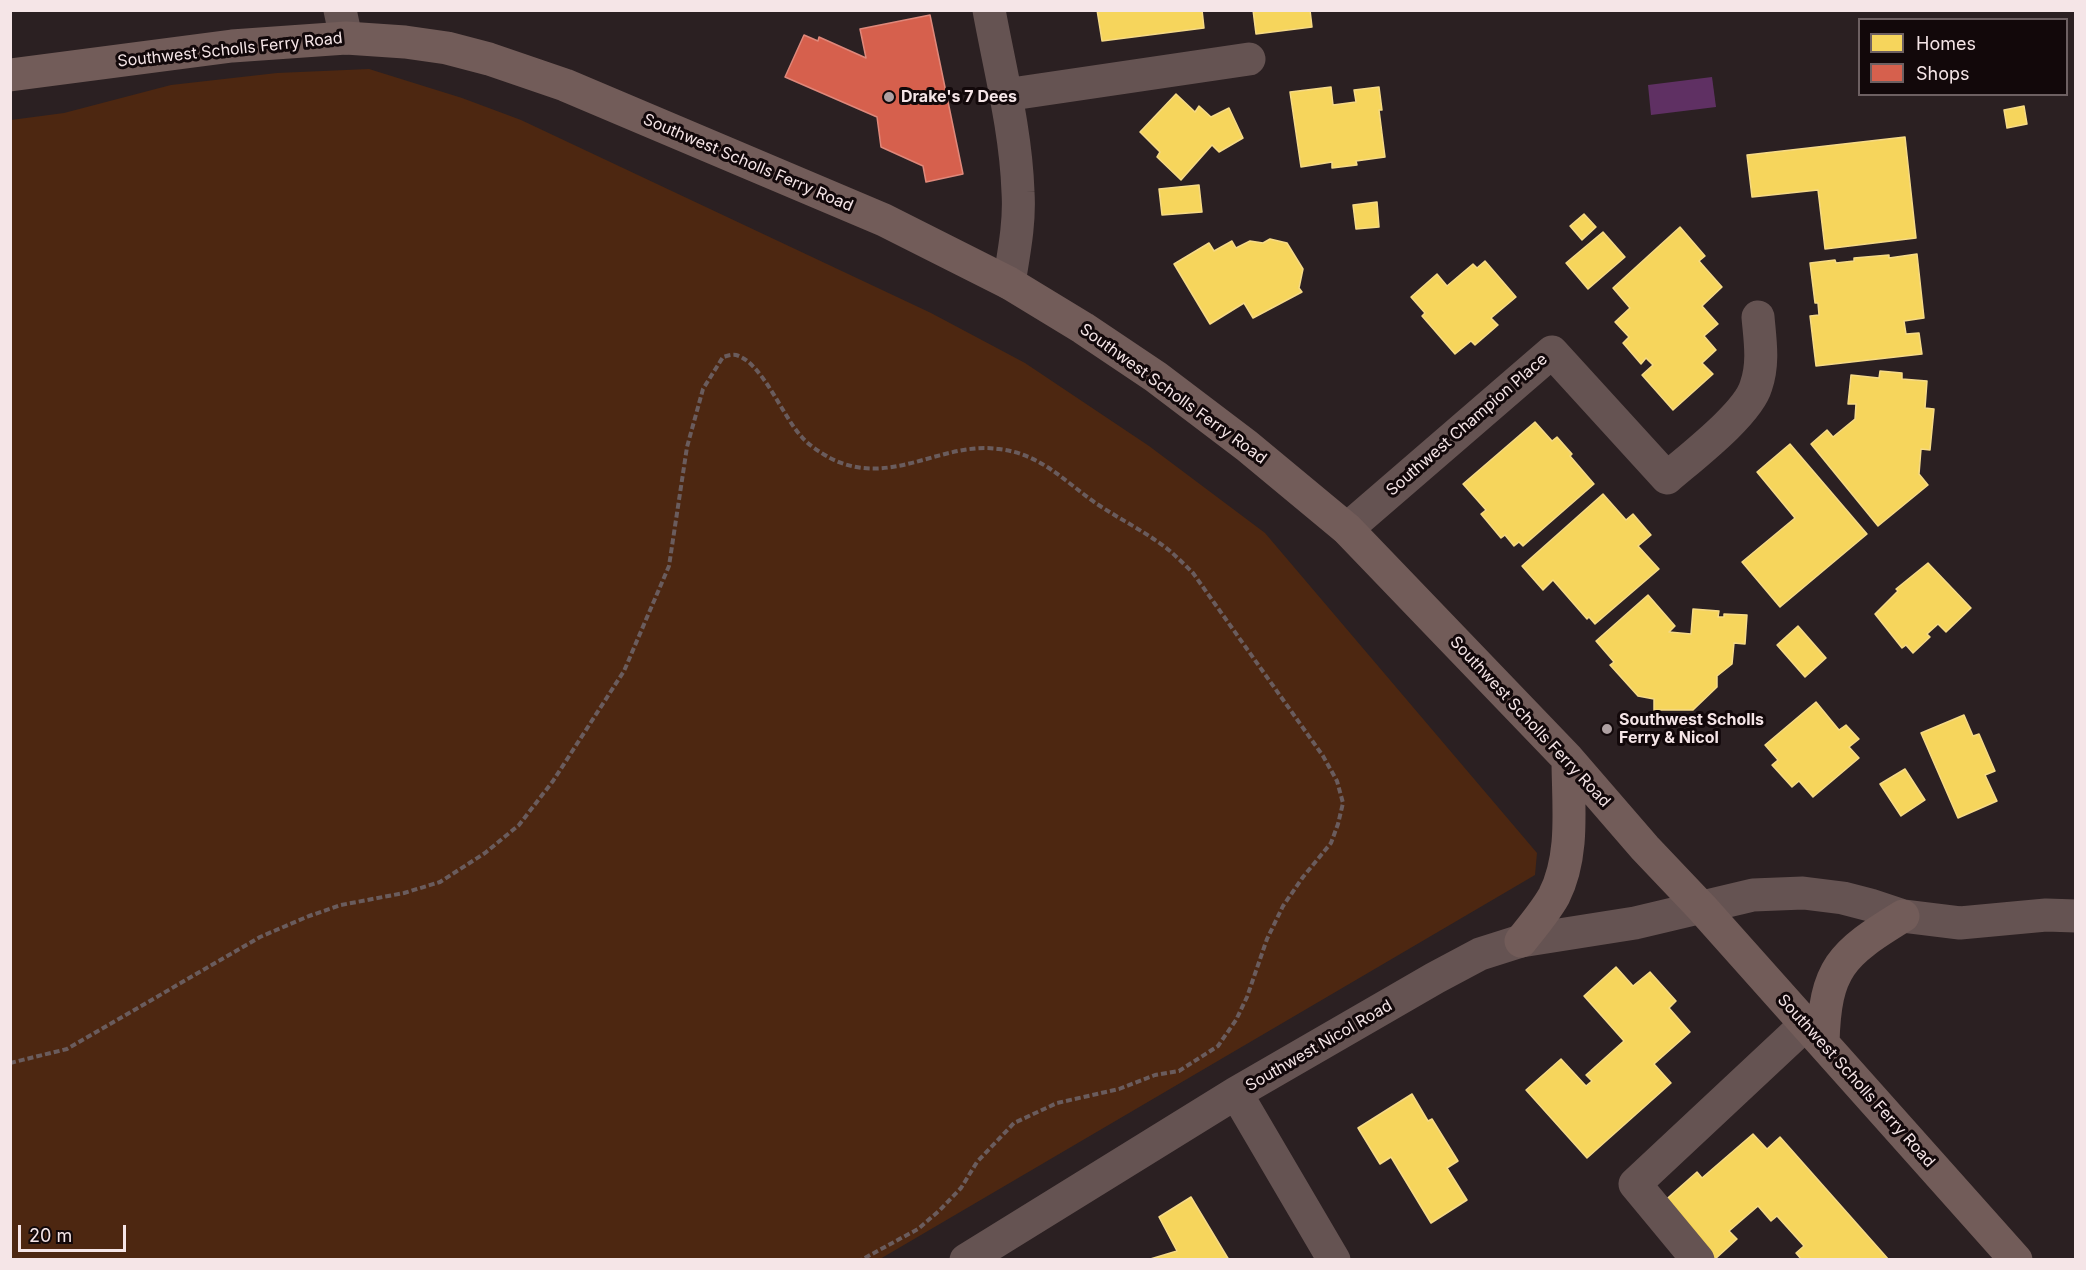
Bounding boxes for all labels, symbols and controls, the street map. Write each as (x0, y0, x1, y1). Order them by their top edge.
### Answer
legend (1858, 18, 2068, 96)
street label: Southwest Scholls Ferry Road (116, 29, 344, 71)
text: Homes (1916, 33, 1976, 54)
text: Shops (1916, 63, 1970, 84)
place label: Drake's 7 Dees (901, 87, 1017, 107)
marker: Drake's 7 Dees (882, 90, 896, 104)
street label: Southwest Scholls Ferry Road (640, 110, 856, 216)
street label: Southwest Scholls Ferry Road (1076, 320, 1270, 468)
street label: Southwest Champion Place (1382, 350, 1552, 500)
street label: Southwest Scholls Ferry Road (1446, 633, 1614, 811)
place label: Southwest Scholls Ferry & Nicol (1619, 710, 1764, 748)
marker: Southwest Scholls Ferry & Nicol (1600, 722, 1614, 736)
street label: Southwest Scholls Ferry Road (1773, 991, 1939, 1171)
street label: Southwest Nicol Road (1242, 996, 1396, 1096)
scale bar (21, 1213, 129, 1251)
text: 20 m (29, 1225, 72, 1246)

